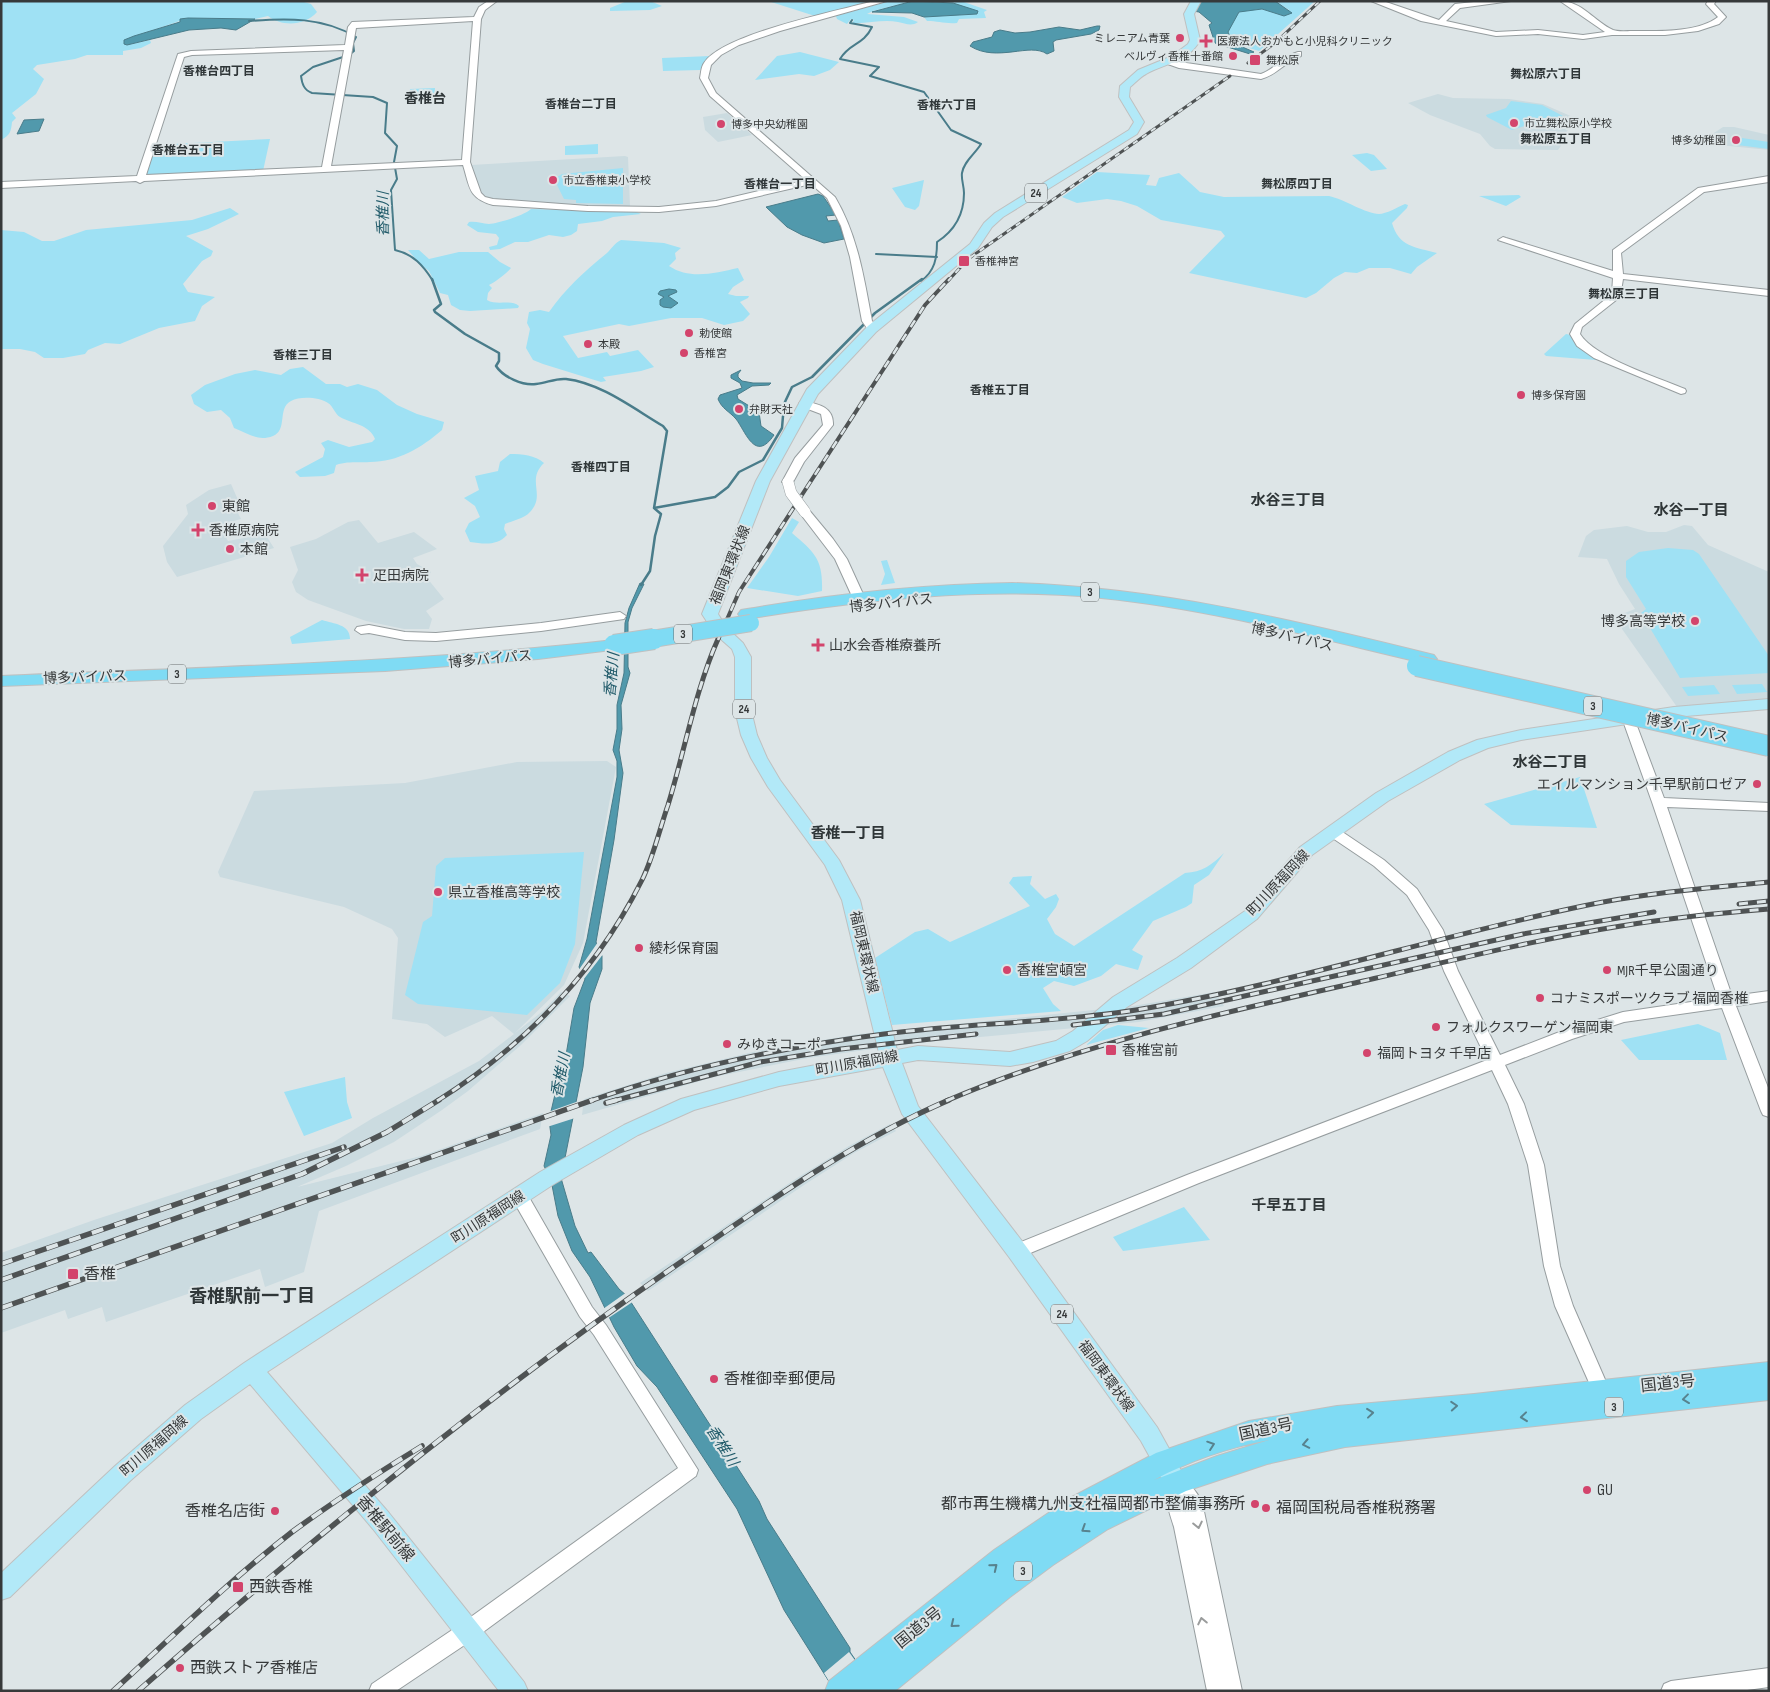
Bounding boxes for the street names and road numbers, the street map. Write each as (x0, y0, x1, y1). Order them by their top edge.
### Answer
road number: 24 (1025, 184, 1047, 202)
street label: 福岡東環状線 (706, 523, 754, 607)
road number: 3 (1081, 582, 1099, 602)
street label: 博多バイパス (848, 590, 934, 616)
street label: 博多バイパス (1249, 619, 1335, 655)
road number: 3 (674, 624, 692, 644)
street label: 博多バイパス (448, 647, 532, 671)
road number: 3 (168, 664, 186, 684)
street label: 博多バイパス (43, 667, 127, 687)
road number: 3 (1584, 696, 1602, 716)
road number: 24 (733, 700, 755, 719)
street label: 博多バイパス (1644, 710, 1730, 746)
street label: 町川原福岡線 (1243, 846, 1313, 920)
street label: 福岡東環状線 (846, 909, 882, 995)
street label: 町川原福岡線 (814, 1047, 900, 1079)
street label: 町川原福岡線 (448, 1187, 528, 1247)
road number: 24 (1051, 1305, 1073, 1324)
street label: 福岡東環状線 (1074, 1337, 1138, 1415)
street label: 国道3号 (1640, 1372, 1696, 1396)
road number: 3 (1605, 1398, 1623, 1416)
street label: 町川原福岡線 (117, 1412, 191, 1480)
street label: 国道3号 (1237, 1415, 1295, 1445)
street label: 香椎駅前線 (352, 1492, 418, 1566)
road number: 3 (1014, 1562, 1032, 1580)
street label: 国道3号 (892, 1603, 946, 1653)

